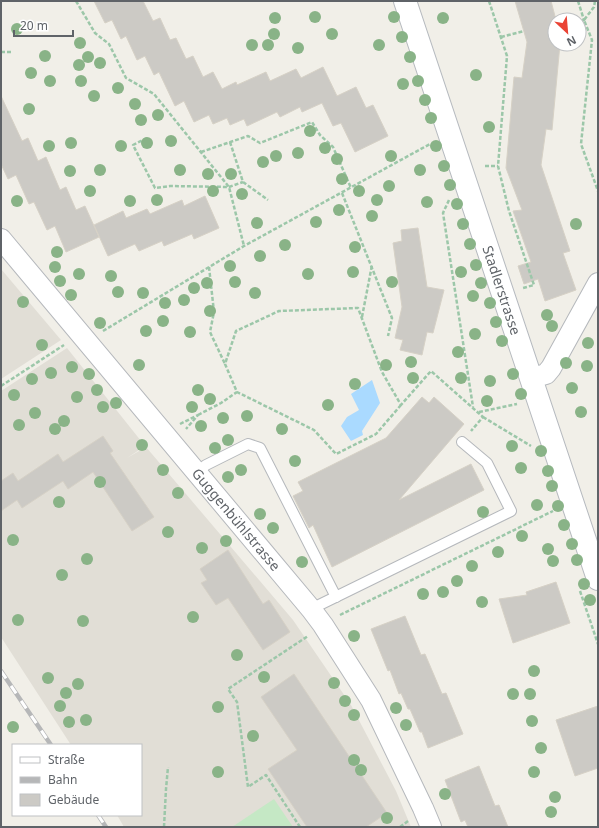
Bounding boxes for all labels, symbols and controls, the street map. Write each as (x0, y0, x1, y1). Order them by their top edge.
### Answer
scale bar (14, 12, 73, 38)
north arrow (547, 12, 587, 52)
text: 20 m (20, 17, 48, 34)
text: N (564, 33, 579, 50)
street label: Stadlerstrasse (478, 243, 526, 337)
street label: Guggenbühlstrasse (188, 464, 285, 575)
legend (12, 744, 142, 816)
text: Straße (48, 751, 85, 768)
text: Bahn (48, 771, 77, 788)
text: Gebäude (48, 791, 99, 808)

